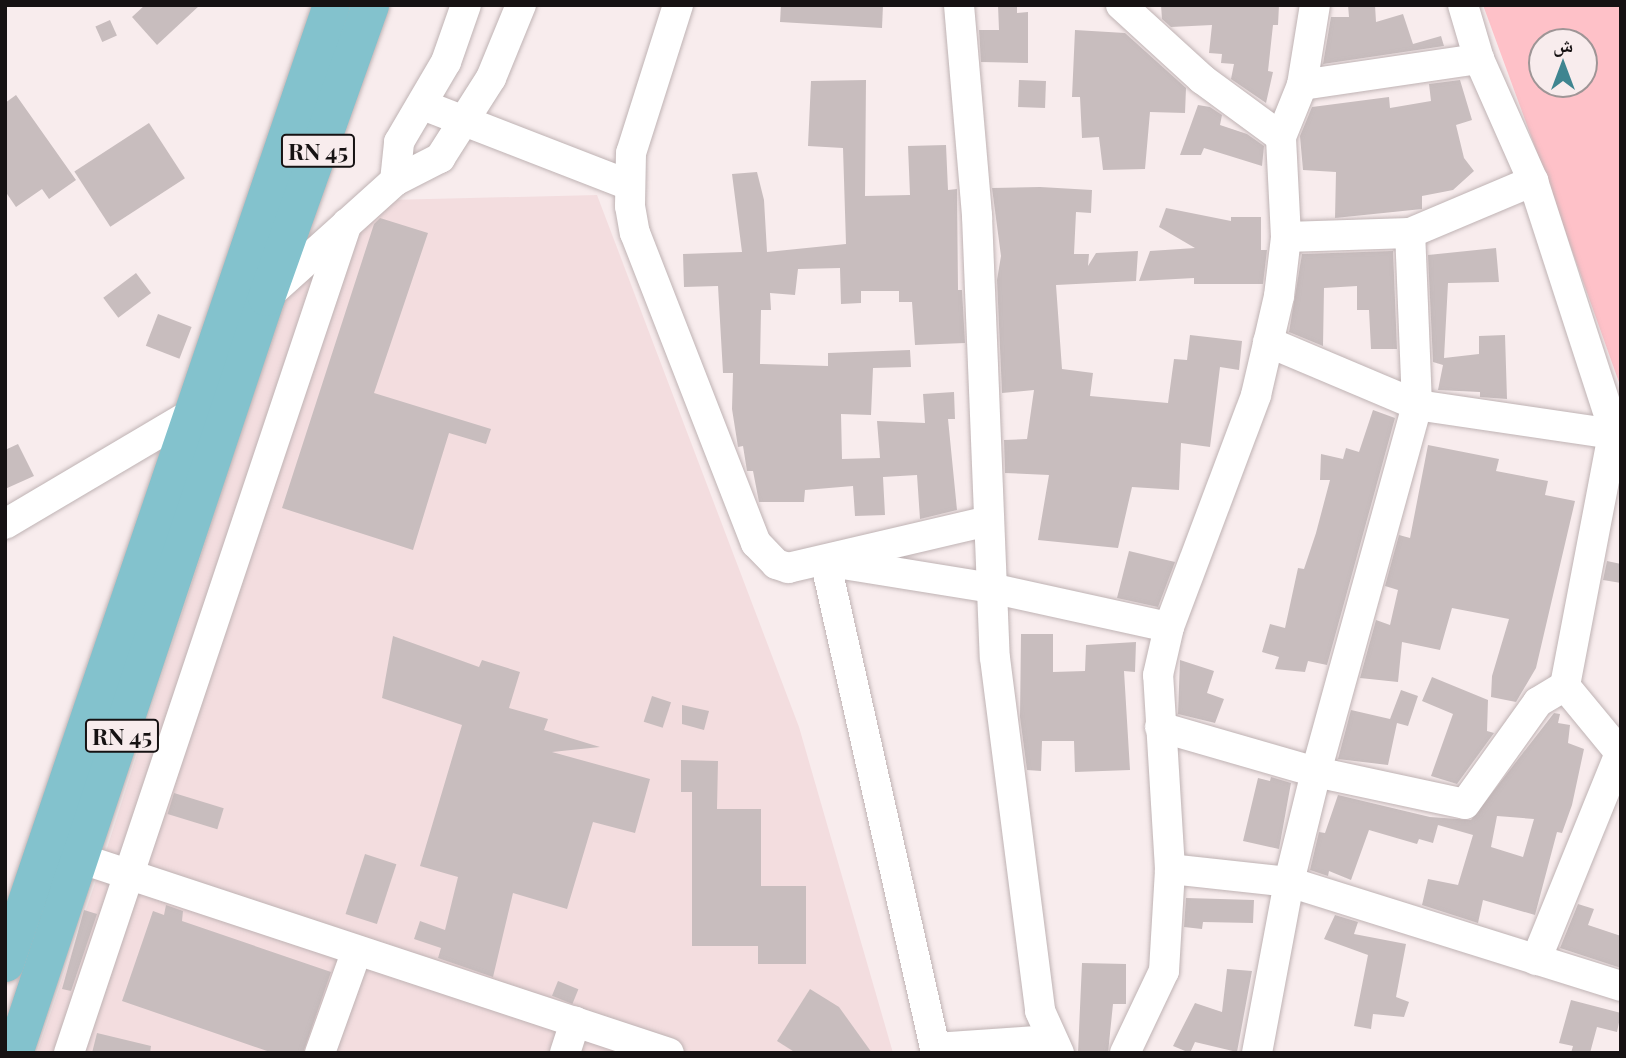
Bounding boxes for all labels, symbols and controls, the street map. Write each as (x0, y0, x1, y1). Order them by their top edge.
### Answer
north arrow (1528, 28, 1598, 98)
text: ش (1553, 31, 1573, 57)
road number: RN 45 (280, 132, 356, 170)
road number: RN 45 (83, 716, 160, 756)

